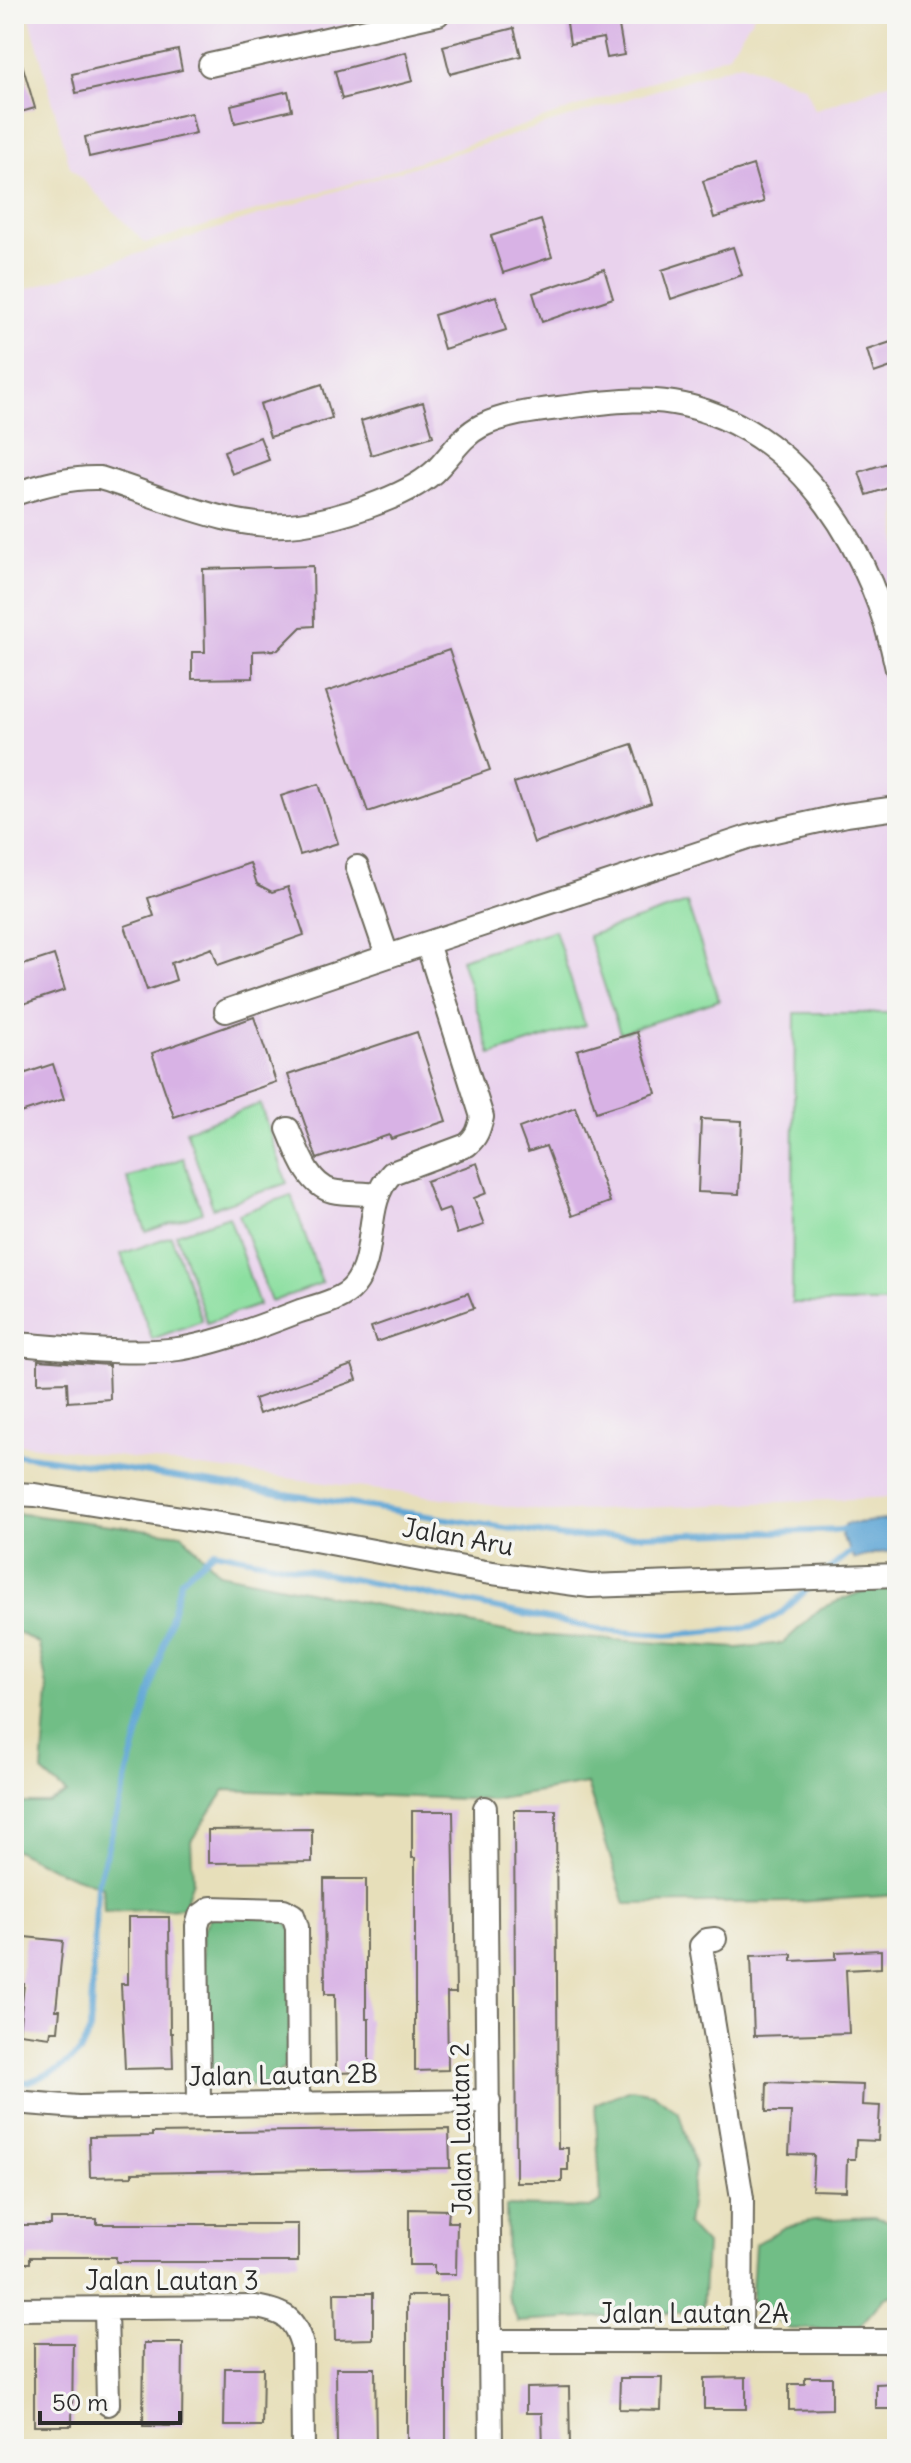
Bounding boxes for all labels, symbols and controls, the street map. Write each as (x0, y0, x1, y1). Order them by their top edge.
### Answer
street label: Jalan Aru (400, 1510, 516, 1563)
street label: Jalan Lautan 2 (442, 2042, 479, 2216)
street label: Jalan Lautan 2B (188, 2056, 378, 2093)
street label: Jalan Lautan 3 (85, 2264, 259, 2297)
street label: Jalan Lautan 2A (599, 2297, 789, 2330)
scale bar (40, 2375, 180, 2425)
text: 50 m (52, 2387, 108, 2417)

